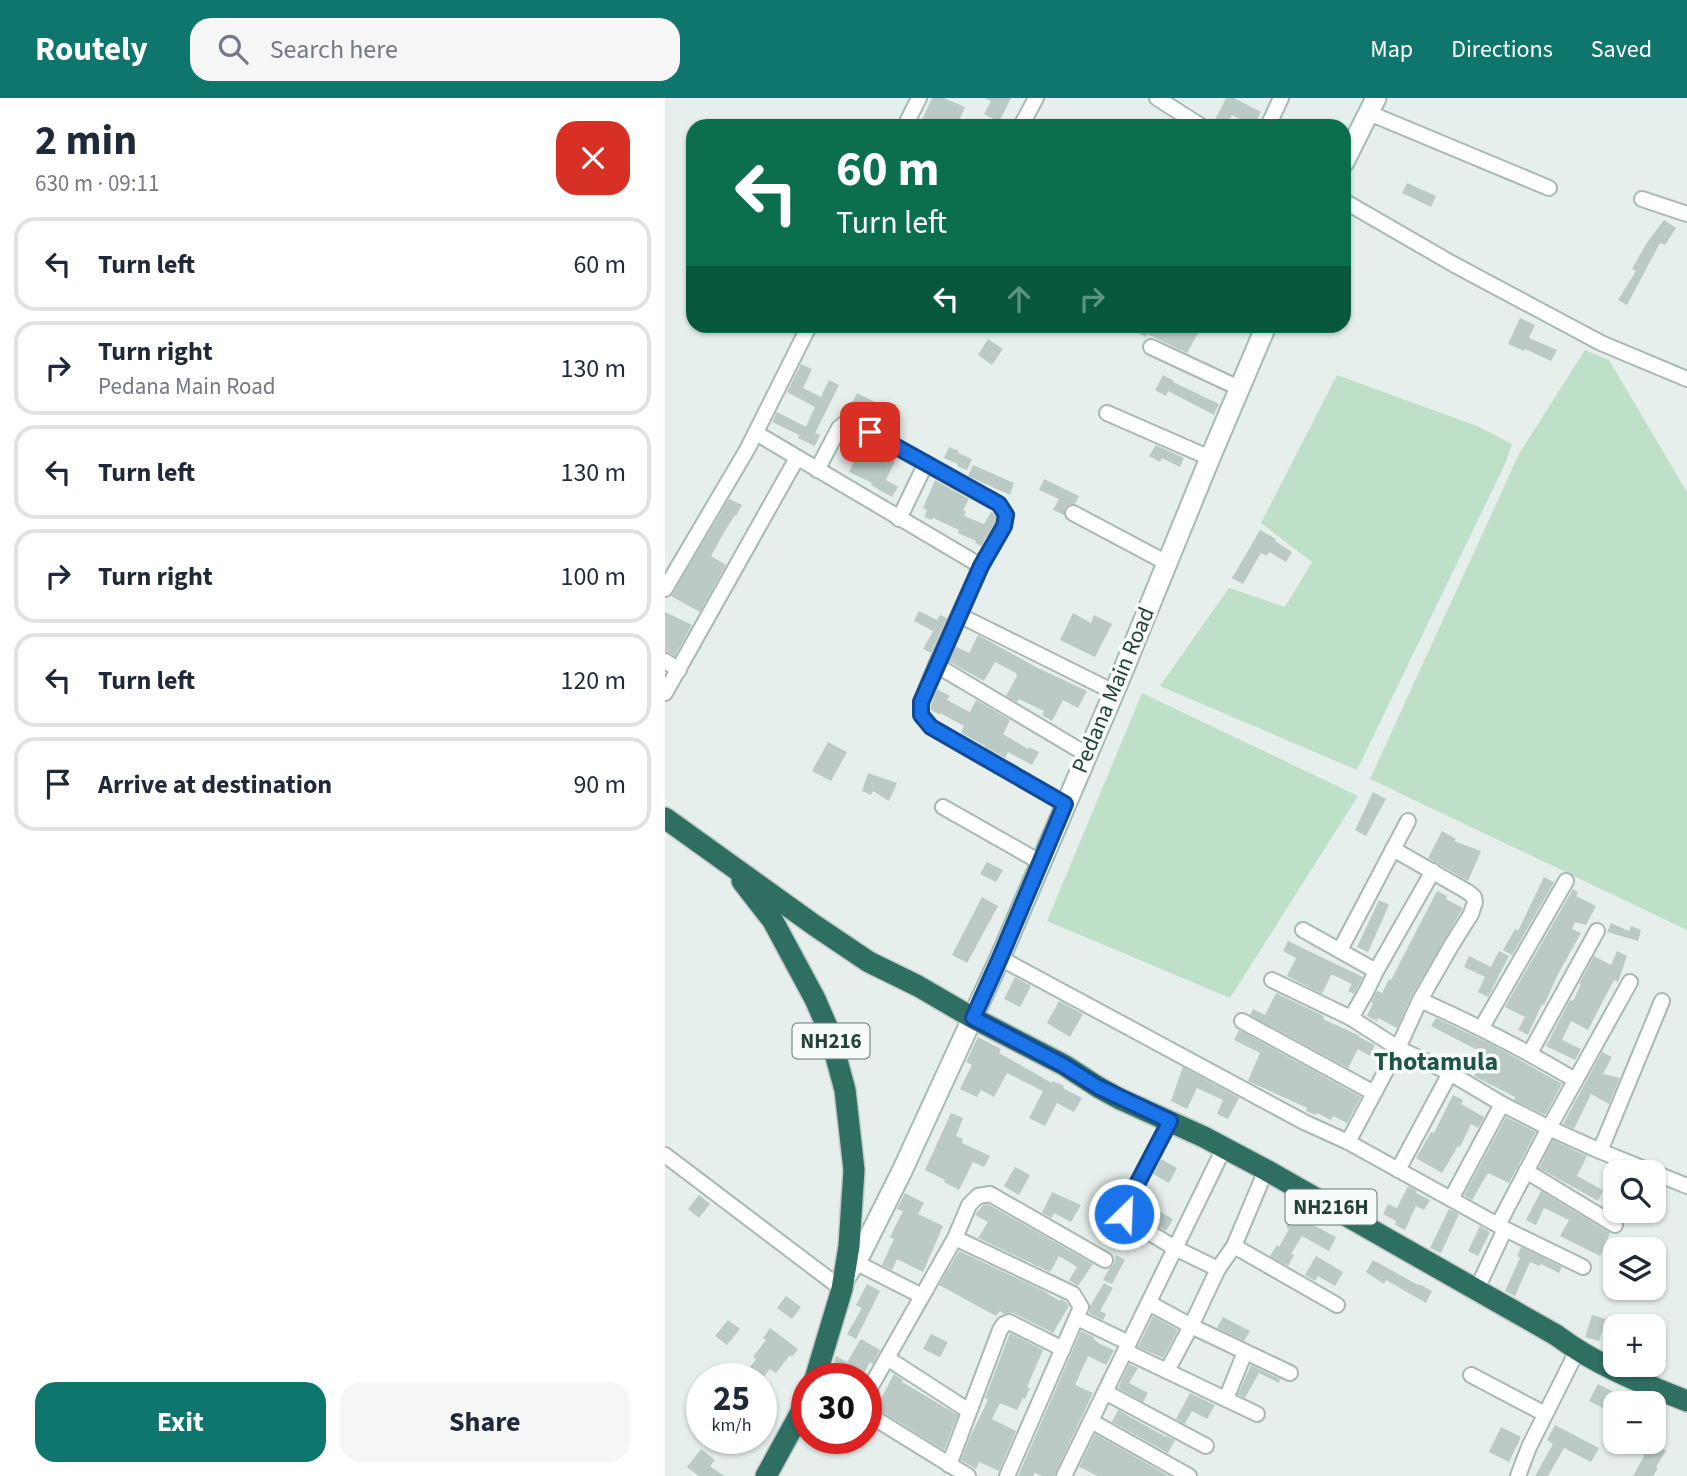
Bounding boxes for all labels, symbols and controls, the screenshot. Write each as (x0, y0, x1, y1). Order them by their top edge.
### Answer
search box (190, 18, 680, 81)
text: Routely (35, 26, 148, 73)
icon: search (214, 30, 252, 68)
text: Search here (270, 31, 398, 68)
text: Map (1370, 32, 1413, 67)
text: Directions (1451, 32, 1553, 67)
text: Saved (1591, 32, 1652, 67)
text: 2 min (35, 111, 137, 171)
button: close (556, 121, 630, 195)
text: 60 m (836, 135, 940, 205)
icon: left (721, 147, 812, 238)
text: 630 m · 09:11 (35, 167, 159, 200)
text: Turn left (836, 200, 947, 246)
icon: left (39, 245, 77, 283)
text: Turn left (98, 246, 195, 283)
text: 60 m (573, 246, 626, 283)
icon: left (927, 280, 965, 318)
icon: ahead (1000, 280, 1038, 318)
icon: right (1073, 280, 1111, 318)
text: Turn right (98, 333, 213, 370)
icon: right (39, 349, 77, 387)
text: 130 m (560, 350, 626, 387)
text: Pedana Main Road (98, 370, 276, 403)
pin (840, 402, 900, 462)
icon: arrive (851, 413, 889, 451)
icon: left (39, 453, 77, 491)
text: Turn left (98, 454, 195, 491)
text: 130 m (560, 454, 626, 491)
icon: right (39, 557, 77, 595)
text: Turn right (98, 558, 213, 595)
text: 100 m (560, 558, 626, 595)
street label: Pedana Main Road (1063, 602, 1163, 778)
icon: left (39, 661, 77, 699)
text: Turn left (98, 662, 195, 699)
text: 120 m (560, 662, 626, 699)
icon: arrive (39, 765, 77, 803)
text: Arrive at destination (98, 766, 332, 803)
text: 90 m (573, 766, 626, 803)
road number: NH216 (793, 1024, 869, 1058)
district label: Thotamula (1374, 1043, 1498, 1080)
map controls (1603, 1160, 1666, 1454)
button: search (1603, 1160, 1666, 1223)
position arrow (1087, 1177, 1161, 1251)
road number: NH216H (1285, 1190, 1377, 1224)
button: layers (1603, 1237, 1666, 1300)
button: + (1603, 1314, 1666, 1377)
speed limit sign: 30 (791, 1363, 882, 1454)
text: 25 (713, 1374, 750, 1424)
button: Exit (35, 1382, 326, 1462)
button: Share (340, 1382, 630, 1462)
button: − (1603, 1391, 1666, 1454)
text: km/h (712, 1413, 751, 1438)

